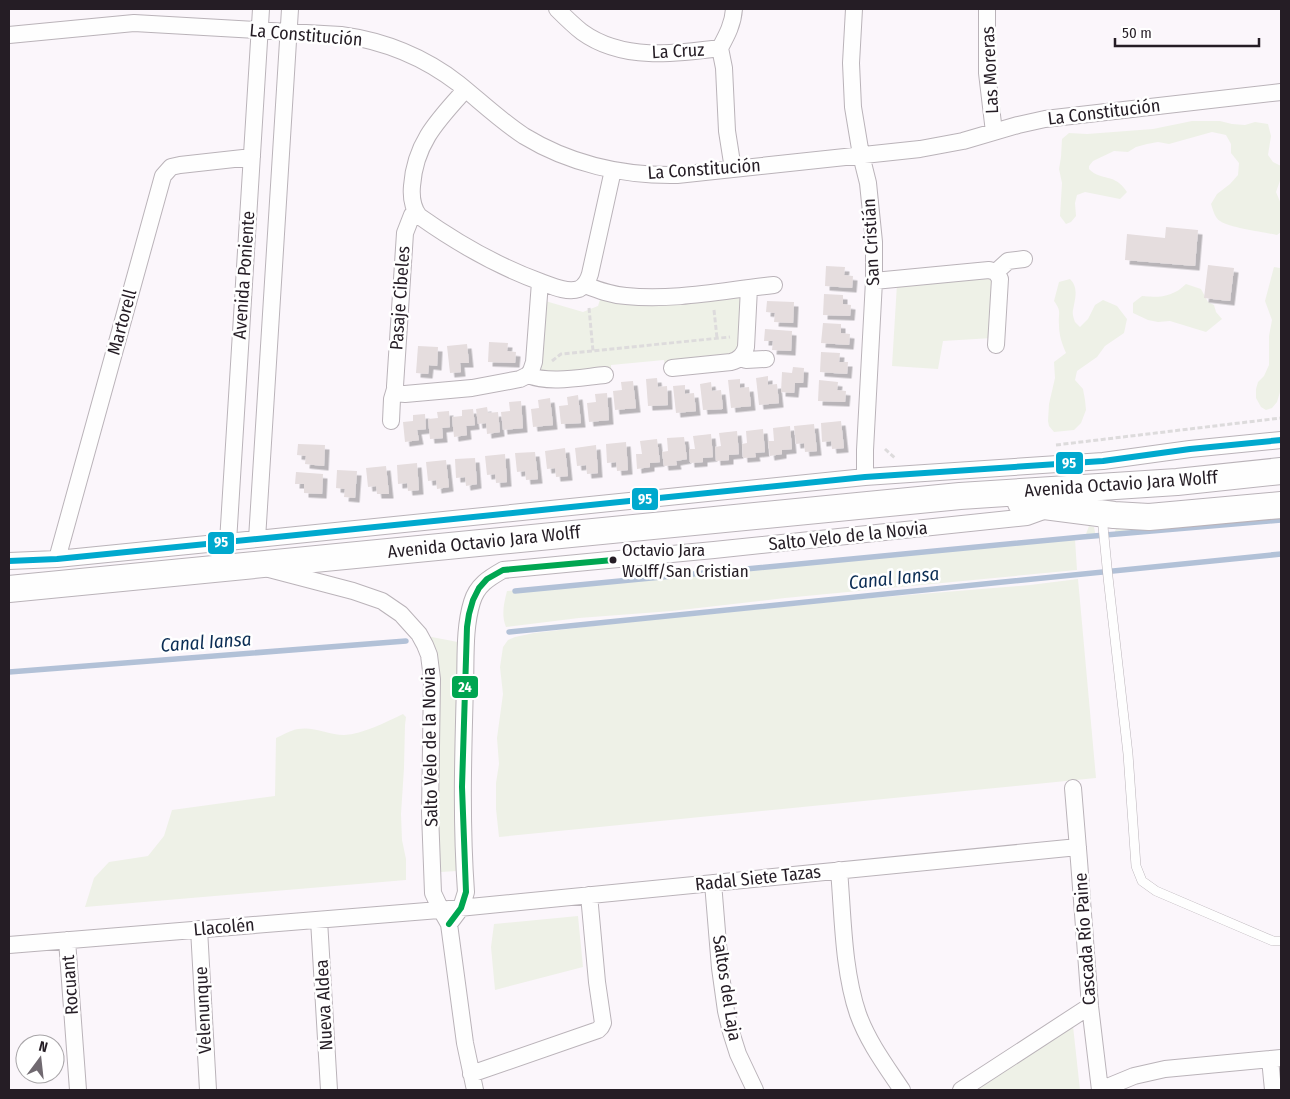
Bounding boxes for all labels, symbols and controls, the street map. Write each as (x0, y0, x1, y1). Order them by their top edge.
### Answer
scale bar (1115, 15, 1259, 47)
street label: La Constitución (249, 19, 363, 51)
text: 50 m (1122, 24, 1152, 42)
street label: Las Moreras (977, 25, 1003, 114)
street label: La Cruz (651, 39, 705, 63)
street label: La Constitución (1046, 94, 1162, 130)
street label: La Constitución (647, 154, 761, 184)
street label: San Cristián (858, 198, 884, 286)
street label: Avenida Poniente (229, 210, 259, 340)
street label: Pasaje Cibeles (385, 245, 415, 351)
street label: Martorell (103, 286, 141, 357)
line badge: 95 (1055, 451, 1084, 475)
text: 95 (1062, 455, 1076, 472)
street label: Avenida Octavio Jara Wolff (1024, 466, 1220, 502)
line badge: 95 (631, 487, 659, 511)
text: 95 (638, 491, 652, 508)
street label: Salto Velo de la Novia (767, 517, 929, 555)
street label: Avenida Octavio Jara Wolff (387, 521, 583, 563)
line badge: 95 (207, 531, 235, 555)
text: 95 (214, 534, 228, 551)
place label: Octavio Jara Wolff/San Cristian (622, 540, 749, 582)
marker: Octavio Jara Wolff/San Cristian (608, 555, 618, 565)
water label: Canal Iansa (848, 562, 940, 594)
water label: Canal Iansa (160, 627, 252, 657)
street label: Salto Velo de la Novia (418, 667, 442, 827)
line badge: 24 (451, 675, 479, 699)
text: 24 (457, 679, 472, 696)
street label: Radal Siete Tazas (694, 860, 822, 896)
street label: Cascada Río Paine (1069, 872, 1101, 1006)
street label: Llacolén (193, 913, 255, 941)
street label: Saltos del Laja (708, 934, 746, 1043)
street label: Rocuant (57, 954, 83, 1016)
street label: Nueva Aldea (311, 959, 337, 1051)
street label: Velenunque (190, 966, 216, 1054)
north arrow (15, 1034, 65, 1084)
text: N (37, 1038, 49, 1056)

